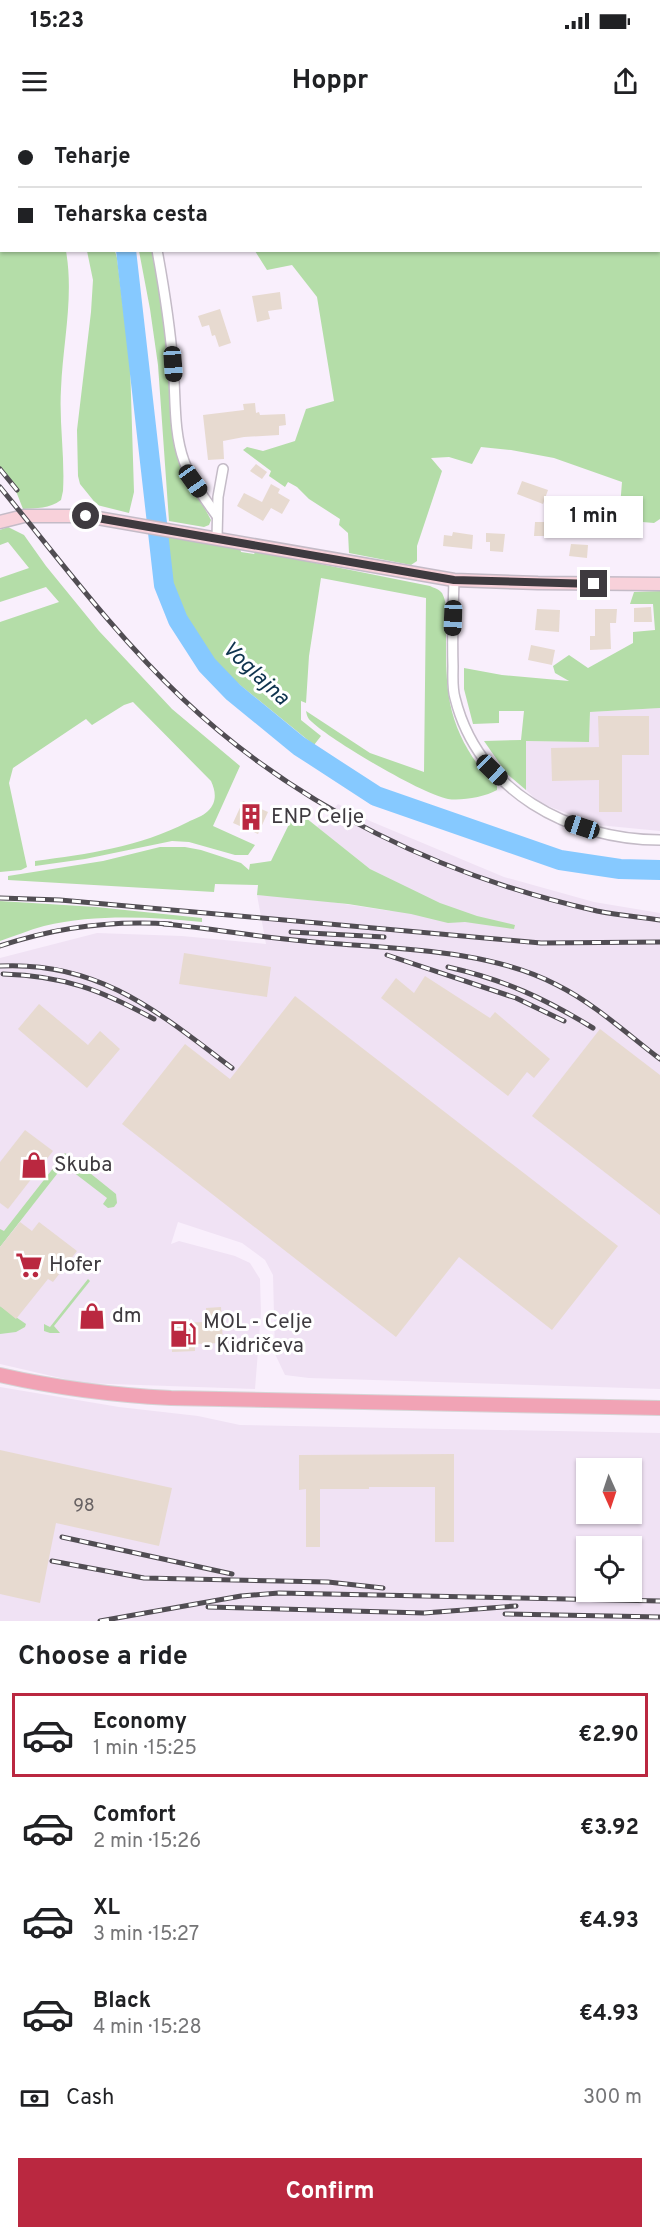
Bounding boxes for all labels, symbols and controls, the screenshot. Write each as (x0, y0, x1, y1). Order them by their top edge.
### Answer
text: 15:23 (30, 8, 84, 35)
text: Hoppr (292, 64, 368, 98)
icon: menu (18, 65, 51, 98)
icon: share (609, 65, 642, 98)
text: Teharje (54, 144, 131, 171)
text: Teharska cesta (54, 202, 208, 229)
car (163, 345, 183, 383)
car (175, 461, 211, 501)
callout: 1 min (544, 497, 644, 539)
route start (72, 502, 99, 529)
text: 1 min (569, 504, 618, 530)
route end (580, 570, 607, 597)
car (443, 600, 463, 636)
water label: Voglajna (216, 636, 295, 712)
car (473, 751, 511, 789)
building icon: ENP Celje (236, 802, 266, 832)
place label: ENP Celje (271, 804, 364, 831)
car (562, 813, 602, 841)
shop icon: Skuba (19, 1150, 49, 1180)
place label: Skuba (54, 1152, 112, 1179)
supermarket icon: Hofer (14, 1250, 44, 1280)
place label: Hofer (49, 1252, 101, 1279)
shop icon: dm (77, 1301, 107, 1331)
place label: dm (112, 1303, 142, 1330)
place label: MOL - Celje - Kidričeva (203, 1309, 312, 1360)
fuel station icon: MOL - Celje - Kidričeva (168, 1319, 198, 1349)
north arrow (576, 1458, 642, 1524)
map controls (576, 1458, 642, 1602)
house number: 98 (73, 1495, 95, 1518)
button: locate (576, 1536, 642, 1602)
text: Choose a ride (18, 1640, 188, 1674)
icon: car (21, 1708, 75, 1762)
text: Economy (93, 1709, 187, 1736)
text: €2.90 (578, 1722, 639, 1749)
text: 1 min · 15:25 (93, 1736, 197, 1762)
icon: car (21, 1801, 75, 1855)
text: Comfort (93, 1802, 176, 1829)
text: €3.92 (580, 1815, 639, 1842)
text: 2 min · 15:26 (93, 1829, 201, 1855)
icon: car (21, 1894, 75, 1948)
text: XL (93, 1895, 120, 1922)
text: €4.93 (579, 1908, 639, 1935)
text: 3 min · 15:27 (93, 1922, 199, 1948)
icon: car (21, 1987, 75, 2041)
text: Black (93, 1988, 151, 2015)
text: €4.93 (579, 2001, 639, 2028)
text: 4 min · 15:28 (93, 2015, 202, 2041)
icon: cash (18, 2082, 51, 2115)
text: Cash (66, 2085, 115, 2112)
text: 300 m (583, 2085, 642, 2111)
button: Confirm (18, 2158, 642, 2227)

